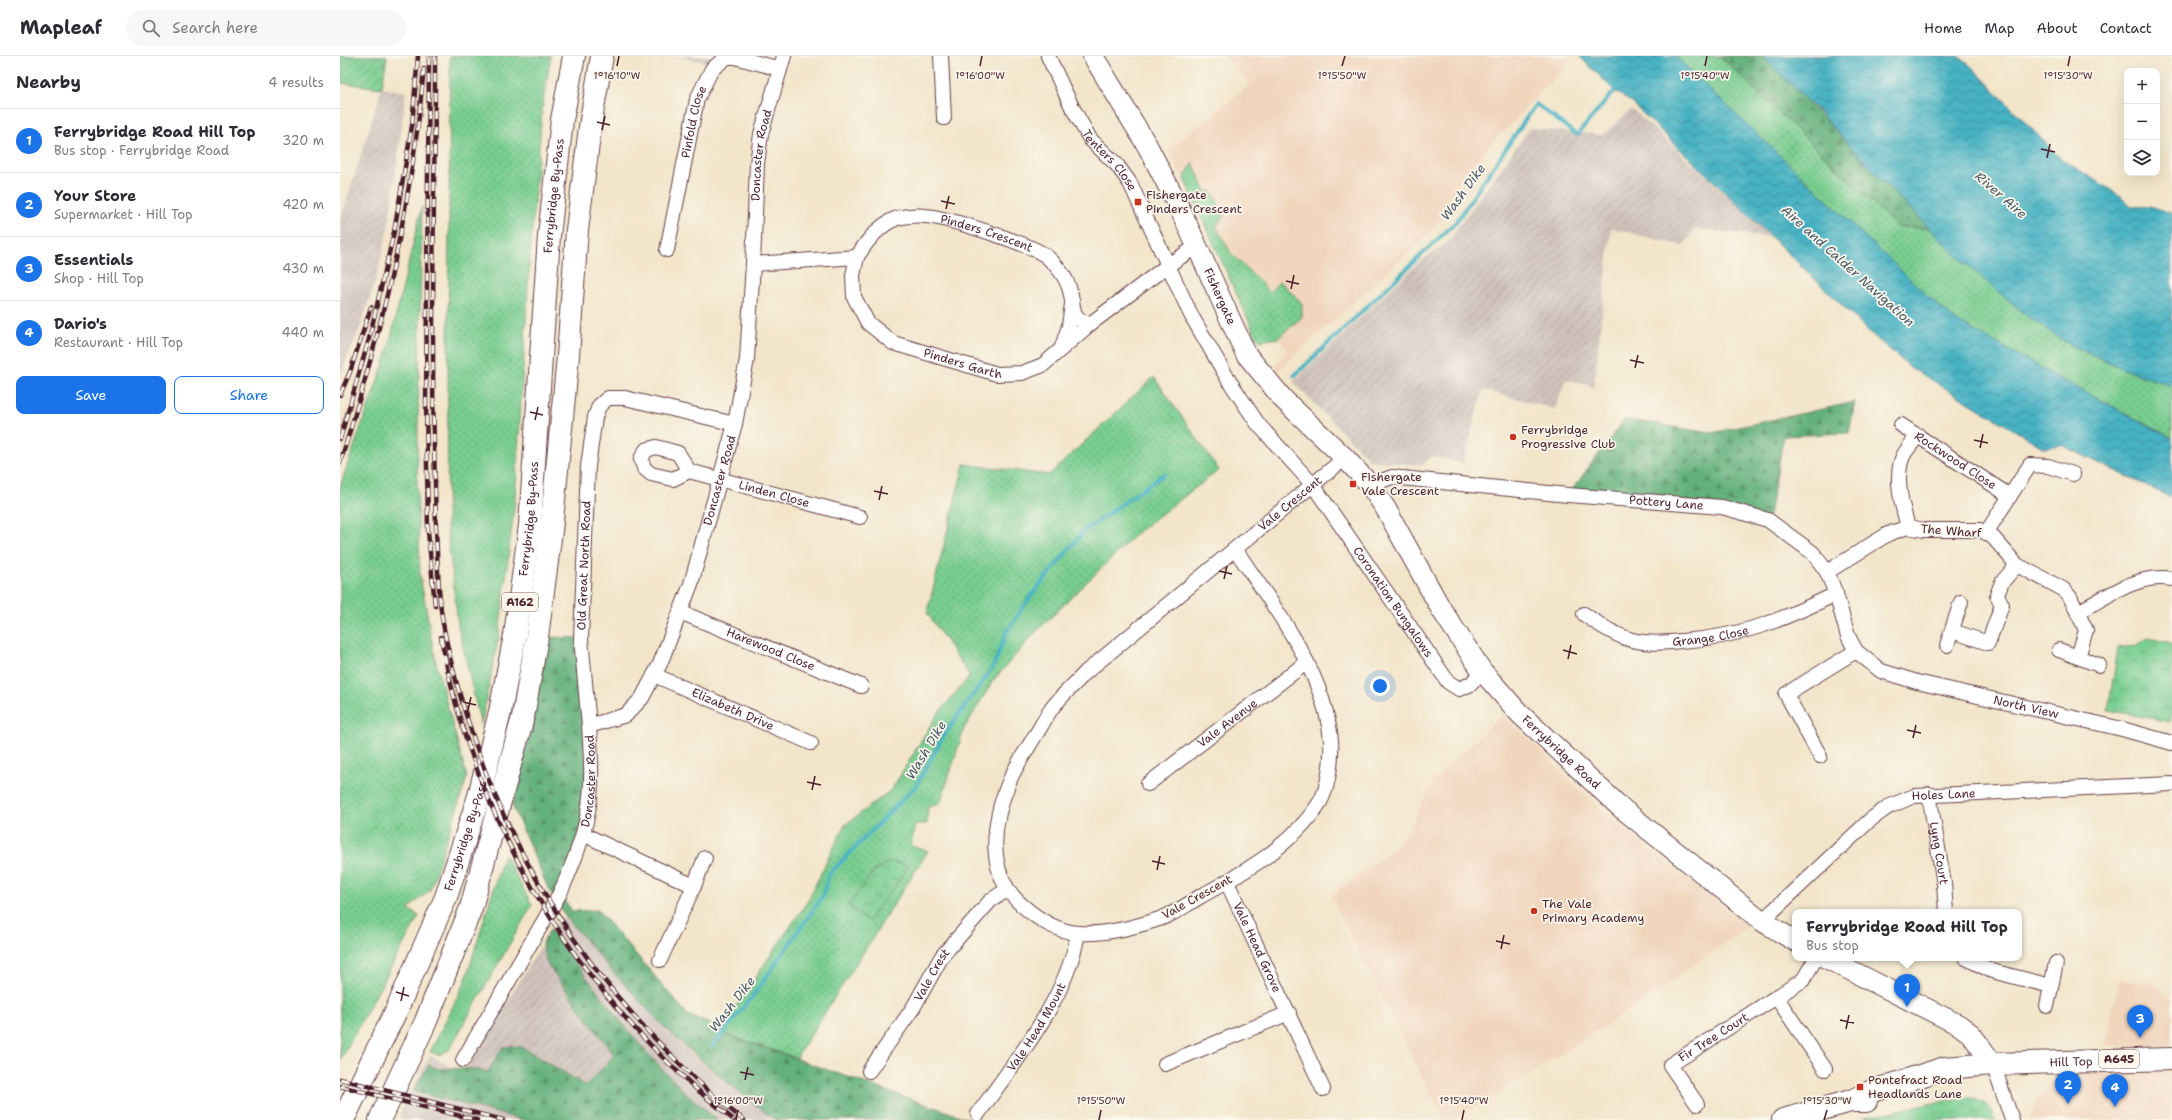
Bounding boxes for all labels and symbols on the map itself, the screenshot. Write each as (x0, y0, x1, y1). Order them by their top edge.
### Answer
text: 1°16'10"W (594, 69, 641, 82)
text: 1°16'00"W (955, 69, 1005, 82)
text: 1°15'50"W (1318, 69, 1367, 82)
text: 1°15'40"W (1680, 69, 1730, 82)
text: 1°15'30"W (2043, 69, 2093, 82)
street label: Pinfold Close (677, 83, 711, 159)
street label: Doncaster Road (748, 107, 776, 201)
street label: Tenters Close (1078, 127, 1141, 194)
street label: Ferrybridge By-Pass (540, 138, 568, 254)
water label: Wash Dike (1437, 160, 1489, 224)
water label: River Aire (1971, 168, 2031, 222)
place label: Fishergate Pinders Crescent (1146, 187, 1242, 217)
marker: Fishergate Pinders Crescent (1133, 197, 1143, 207)
water label: Aire and Calder Navigation (1778, 202, 1918, 330)
street label: Pinders Crescent (939, 211, 1035, 256)
street label: Fishergate (1200, 265, 1240, 328)
street label: Pinders Garth (922, 345, 1002, 382)
place label: Ferrybridge Progressive Club (1521, 422, 1615, 452)
street label: Rockwood Close (1911, 428, 2000, 493)
marker: Ferrybridge Progressive Club (1508, 432, 1518, 442)
street label: Doncaster Road (699, 433, 740, 527)
street label: Ferrybridge By-Pass (515, 461, 542, 577)
place label: Fishergate Vale Crescent (1361, 469, 1439, 499)
street label: Vale Crescent (1255, 472, 1325, 535)
street label: Linden Close (737, 477, 812, 511)
marker: Fishergate Vale Crescent (1348, 479, 1358, 489)
street label: Pottery Lane (1629, 492, 1704, 514)
street label: Old Great North Road (573, 500, 595, 631)
street label: The Wharf (1920, 521, 1983, 541)
street label: Coronation Bungalows (1349, 543, 1437, 660)
road number: A162 (502, 593, 538, 611)
street label: Grange Close (1671, 622, 1751, 650)
street label: Harewood Close (724, 624, 818, 674)
your location (1370, 676, 1390, 696)
street label: Elizabeth Drive (689, 684, 777, 734)
street label: North View (1992, 692, 2061, 722)
street label: Vale Avenue (1194, 695, 1261, 751)
street label: Ferrybridge Road (1519, 712, 1604, 793)
water label: Wash Dike (902, 717, 950, 783)
street label: Doncaster Road (577, 734, 599, 829)
street label: Ferrybridge By-Pass (440, 779, 491, 893)
street label: Holes Lane (1911, 785, 1976, 804)
street label: Lyng Court (1926, 821, 1952, 886)
street label: Vale Crescent (1159, 871, 1235, 923)
place label: The Vale Primary Academy (1542, 896, 1645, 926)
street label: Vale Head Grove (1229, 900, 1285, 995)
marker: The Vale Primary Academy (1529, 906, 1539, 916)
street label: Vale Crest (910, 945, 953, 1004)
water label: Wash Dike (705, 973, 759, 1035)
pin: 1 (1894, 974, 1920, 1007)
street label: Vale Head Mount (1003, 980, 1070, 1075)
pin: 3 (2127, 1005, 2153, 1038)
street label: Fir Tree Court (1675, 1009, 1752, 1066)
road number: A645 (2099, 1050, 2139, 1068)
street label: Hill Top (2049, 1053, 2093, 1070)
pin: 2 (2055, 1071, 2081, 1104)
place label: Pontefract Road Headlands Lane (1868, 1072, 1963, 1102)
pin: 4 (2102, 1074, 2128, 1107)
marker: Pontefract Road Headlands Lane (1855, 1082, 1865, 1092)
text: 1°16'00"W (713, 1094, 763, 1107)
text: 1°15'50"W (1077, 1094, 1126, 1107)
text: 1°15'40"W (1439, 1094, 1489, 1107)
text: 1°15'30"W (1802, 1094, 1852, 1107)

